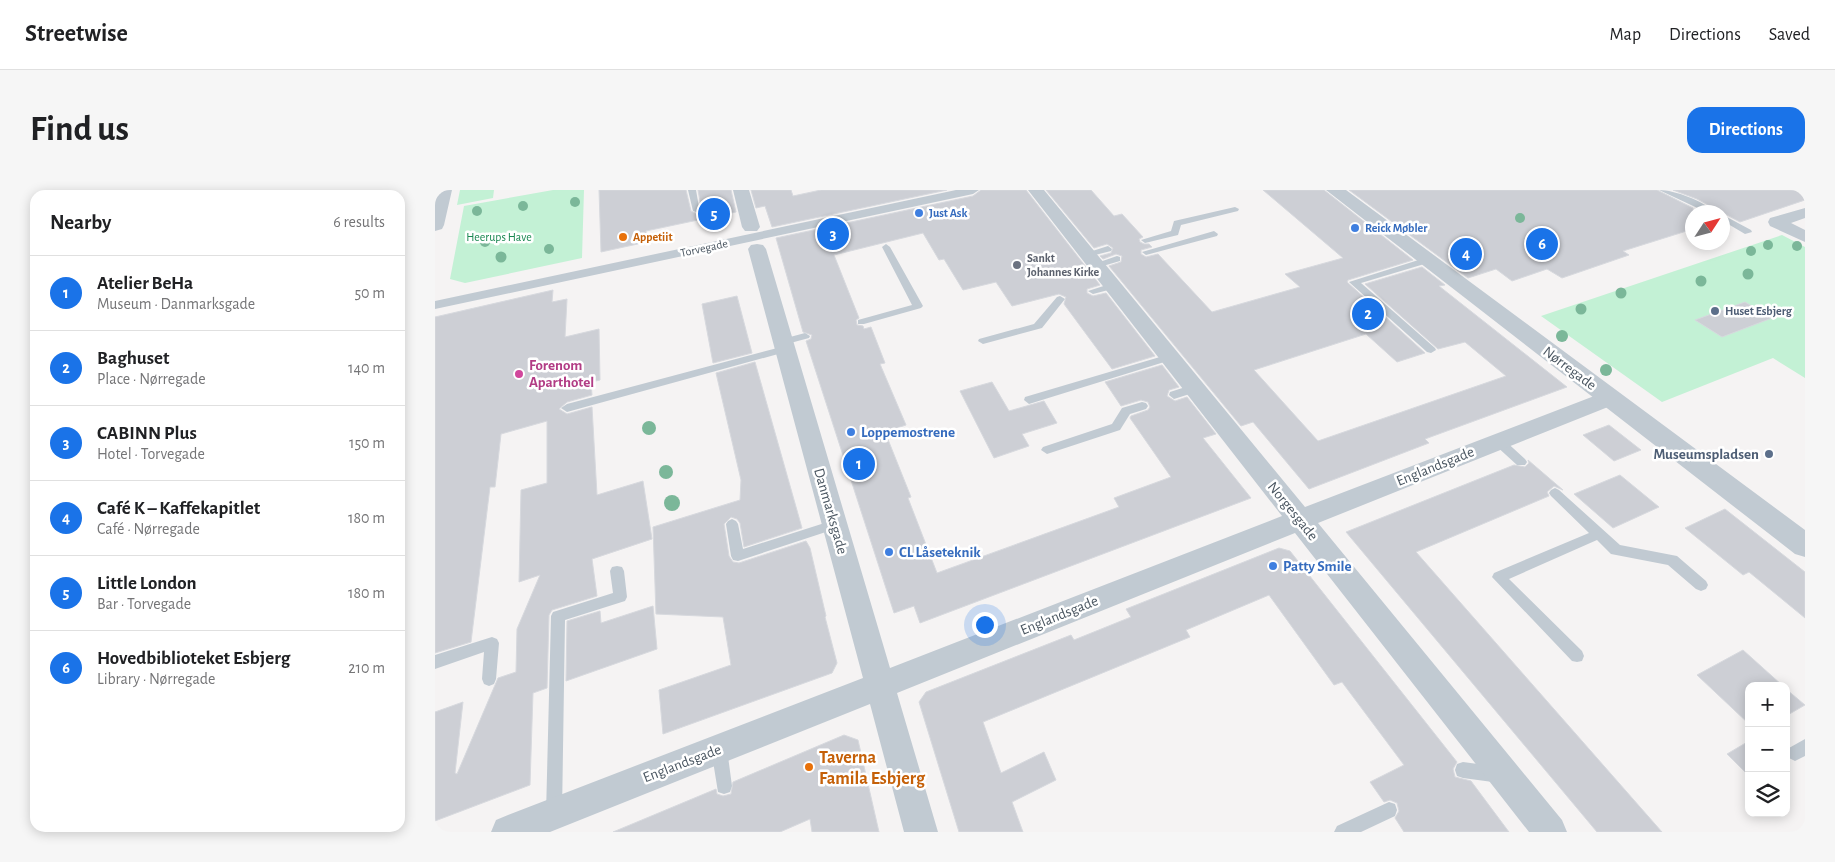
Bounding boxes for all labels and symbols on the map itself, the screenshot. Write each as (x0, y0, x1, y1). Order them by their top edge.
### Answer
pin: 5 (698, 195, 730, 233)
north arrow (1685, 205, 1730, 250)
marker: Just Ask (913, 207, 925, 219)
place label: Just Ask (929, 207, 967, 219)
pin: 3 (817, 215, 849, 253)
marker: Reick Møbler (1349, 222, 1361, 234)
place label: Reick Møbler (1365, 222, 1428, 234)
pin: 6 (1526, 225, 1558, 263)
park label: Heerups Have (466, 231, 532, 243)
marker: Appetiit (617, 231, 629, 243)
place label: Appetiit (633, 231, 672, 243)
pin: 4 (1450, 235, 1482, 273)
street label: Torvegade (679, 237, 729, 259)
place label: Sankt Johannes Kirke (1027, 252, 1099, 278)
marker: Sankt Johannes Kirke (1011, 259, 1023, 271)
pin: 2 (1352, 295, 1384, 333)
marker: Huset Esbjerg (1709, 305, 1721, 317)
place label: Huset Esbjerg (1725, 305, 1793, 318)
street label: Nørregade (1540, 344, 1599, 393)
place label: Forenom Aparthotel (529, 358, 594, 390)
marker: Forenom Aparthotel (513, 368, 525, 380)
place label: Loppemostrene (861, 425, 955, 440)
marker: Loppemostrene (845, 426, 857, 438)
street label: Englandsgade (1394, 444, 1476, 489)
pin: 1 (843, 445, 875, 483)
place label: Museumspladsen (1653, 447, 1759, 462)
marker: Museumspladsen (1763, 448, 1775, 460)
street label: Danmarksgade (811, 466, 850, 556)
street label: Norgesgade (1265, 479, 1321, 543)
place label: CL Låseteknik (899, 545, 981, 560)
marker: CL Låseteknik (883, 546, 895, 558)
place label: Patty Smile (1283, 559, 1352, 574)
marker: Patty Smile (1267, 560, 1279, 572)
street label: Englandsgade (1018, 593, 1100, 638)
your location (972, 612, 998, 638)
street label: Englandsgade (641, 742, 723, 785)
place label: Taverna Famila Esbjerg (819, 749, 926, 788)
marker: Taverna Famila Esbjerg (803, 761, 815, 773)

